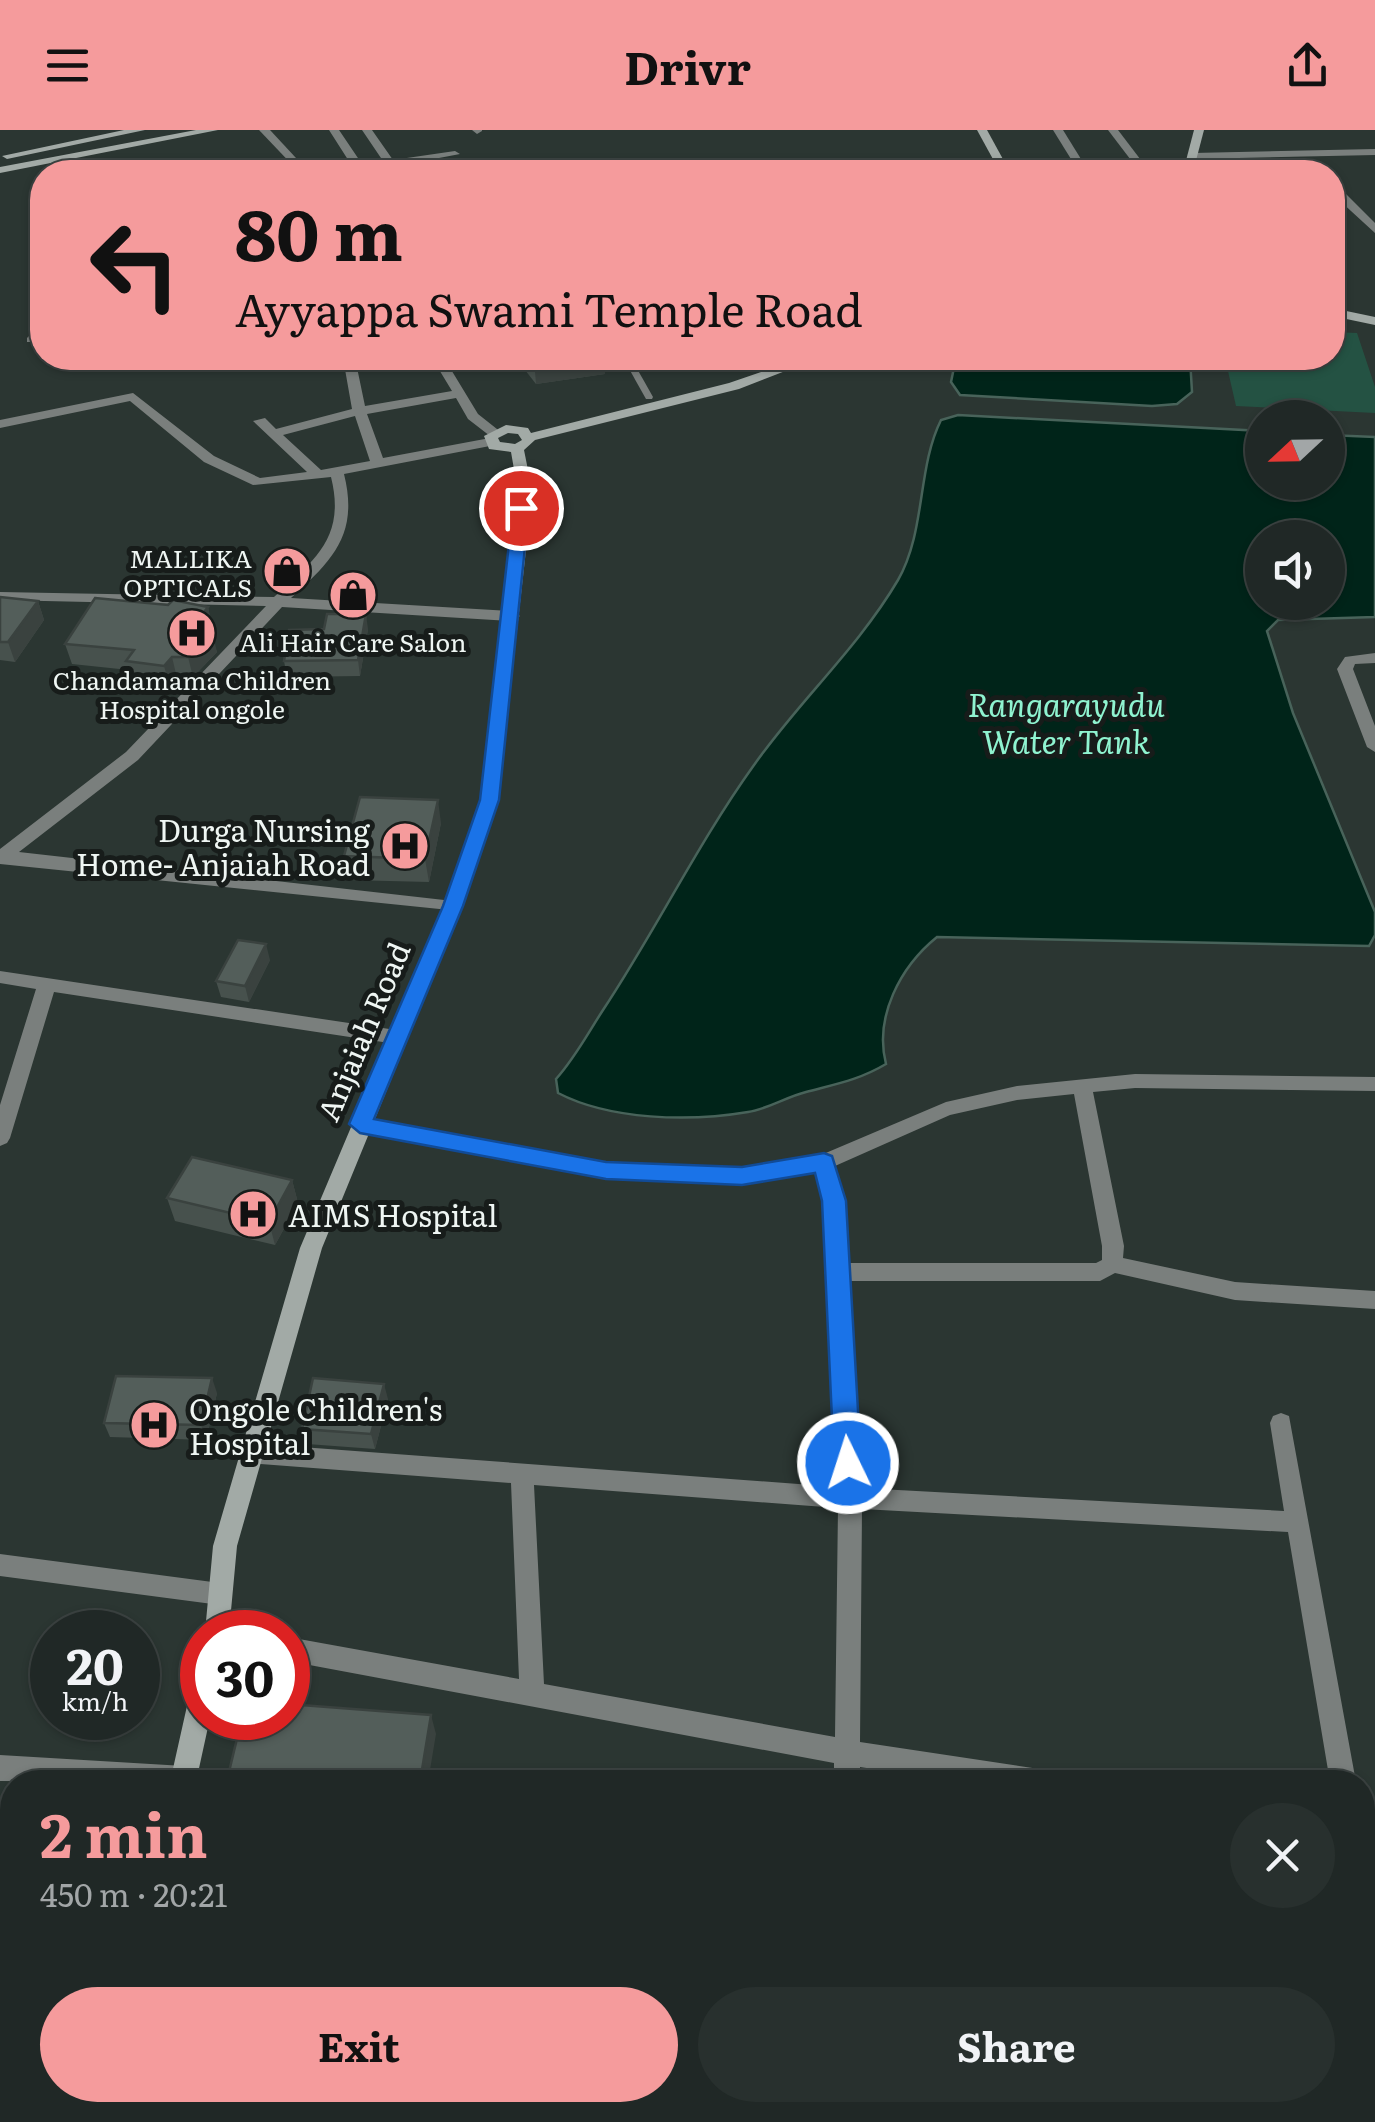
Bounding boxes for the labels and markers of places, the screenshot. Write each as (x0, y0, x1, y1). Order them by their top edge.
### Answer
pin (479, 466, 564, 551)
place label: MALLIKA OPTICALS (123, 539, 252, 605)
shop icon: MALLIKA OPTICALS (261, 545, 313, 597)
shop icon: Ali Hair Care Salon (327, 569, 379, 621)
hospital icon: Chandamama Children Hospital ongole (166, 607, 218, 659)
place label: Ali Hair Care Salon (240, 623, 466, 660)
place label: Chandamama Children Hospital ongole (53, 661, 331, 727)
place label: Durga Nursing Home- Anjaiah Road (76, 807, 370, 885)
hospital icon: Durga Nursing Home- Anjaiah Road (379, 820, 431, 872)
hospital icon: AIMS Hospital (227, 1188, 279, 1240)
place label: AIMS Hospital (288, 1192, 498, 1236)
place label: Ongole Children's Hospital (189, 1386, 442, 1464)
hospital icon: Ongole Children's Hospital (128, 1399, 180, 1451)

